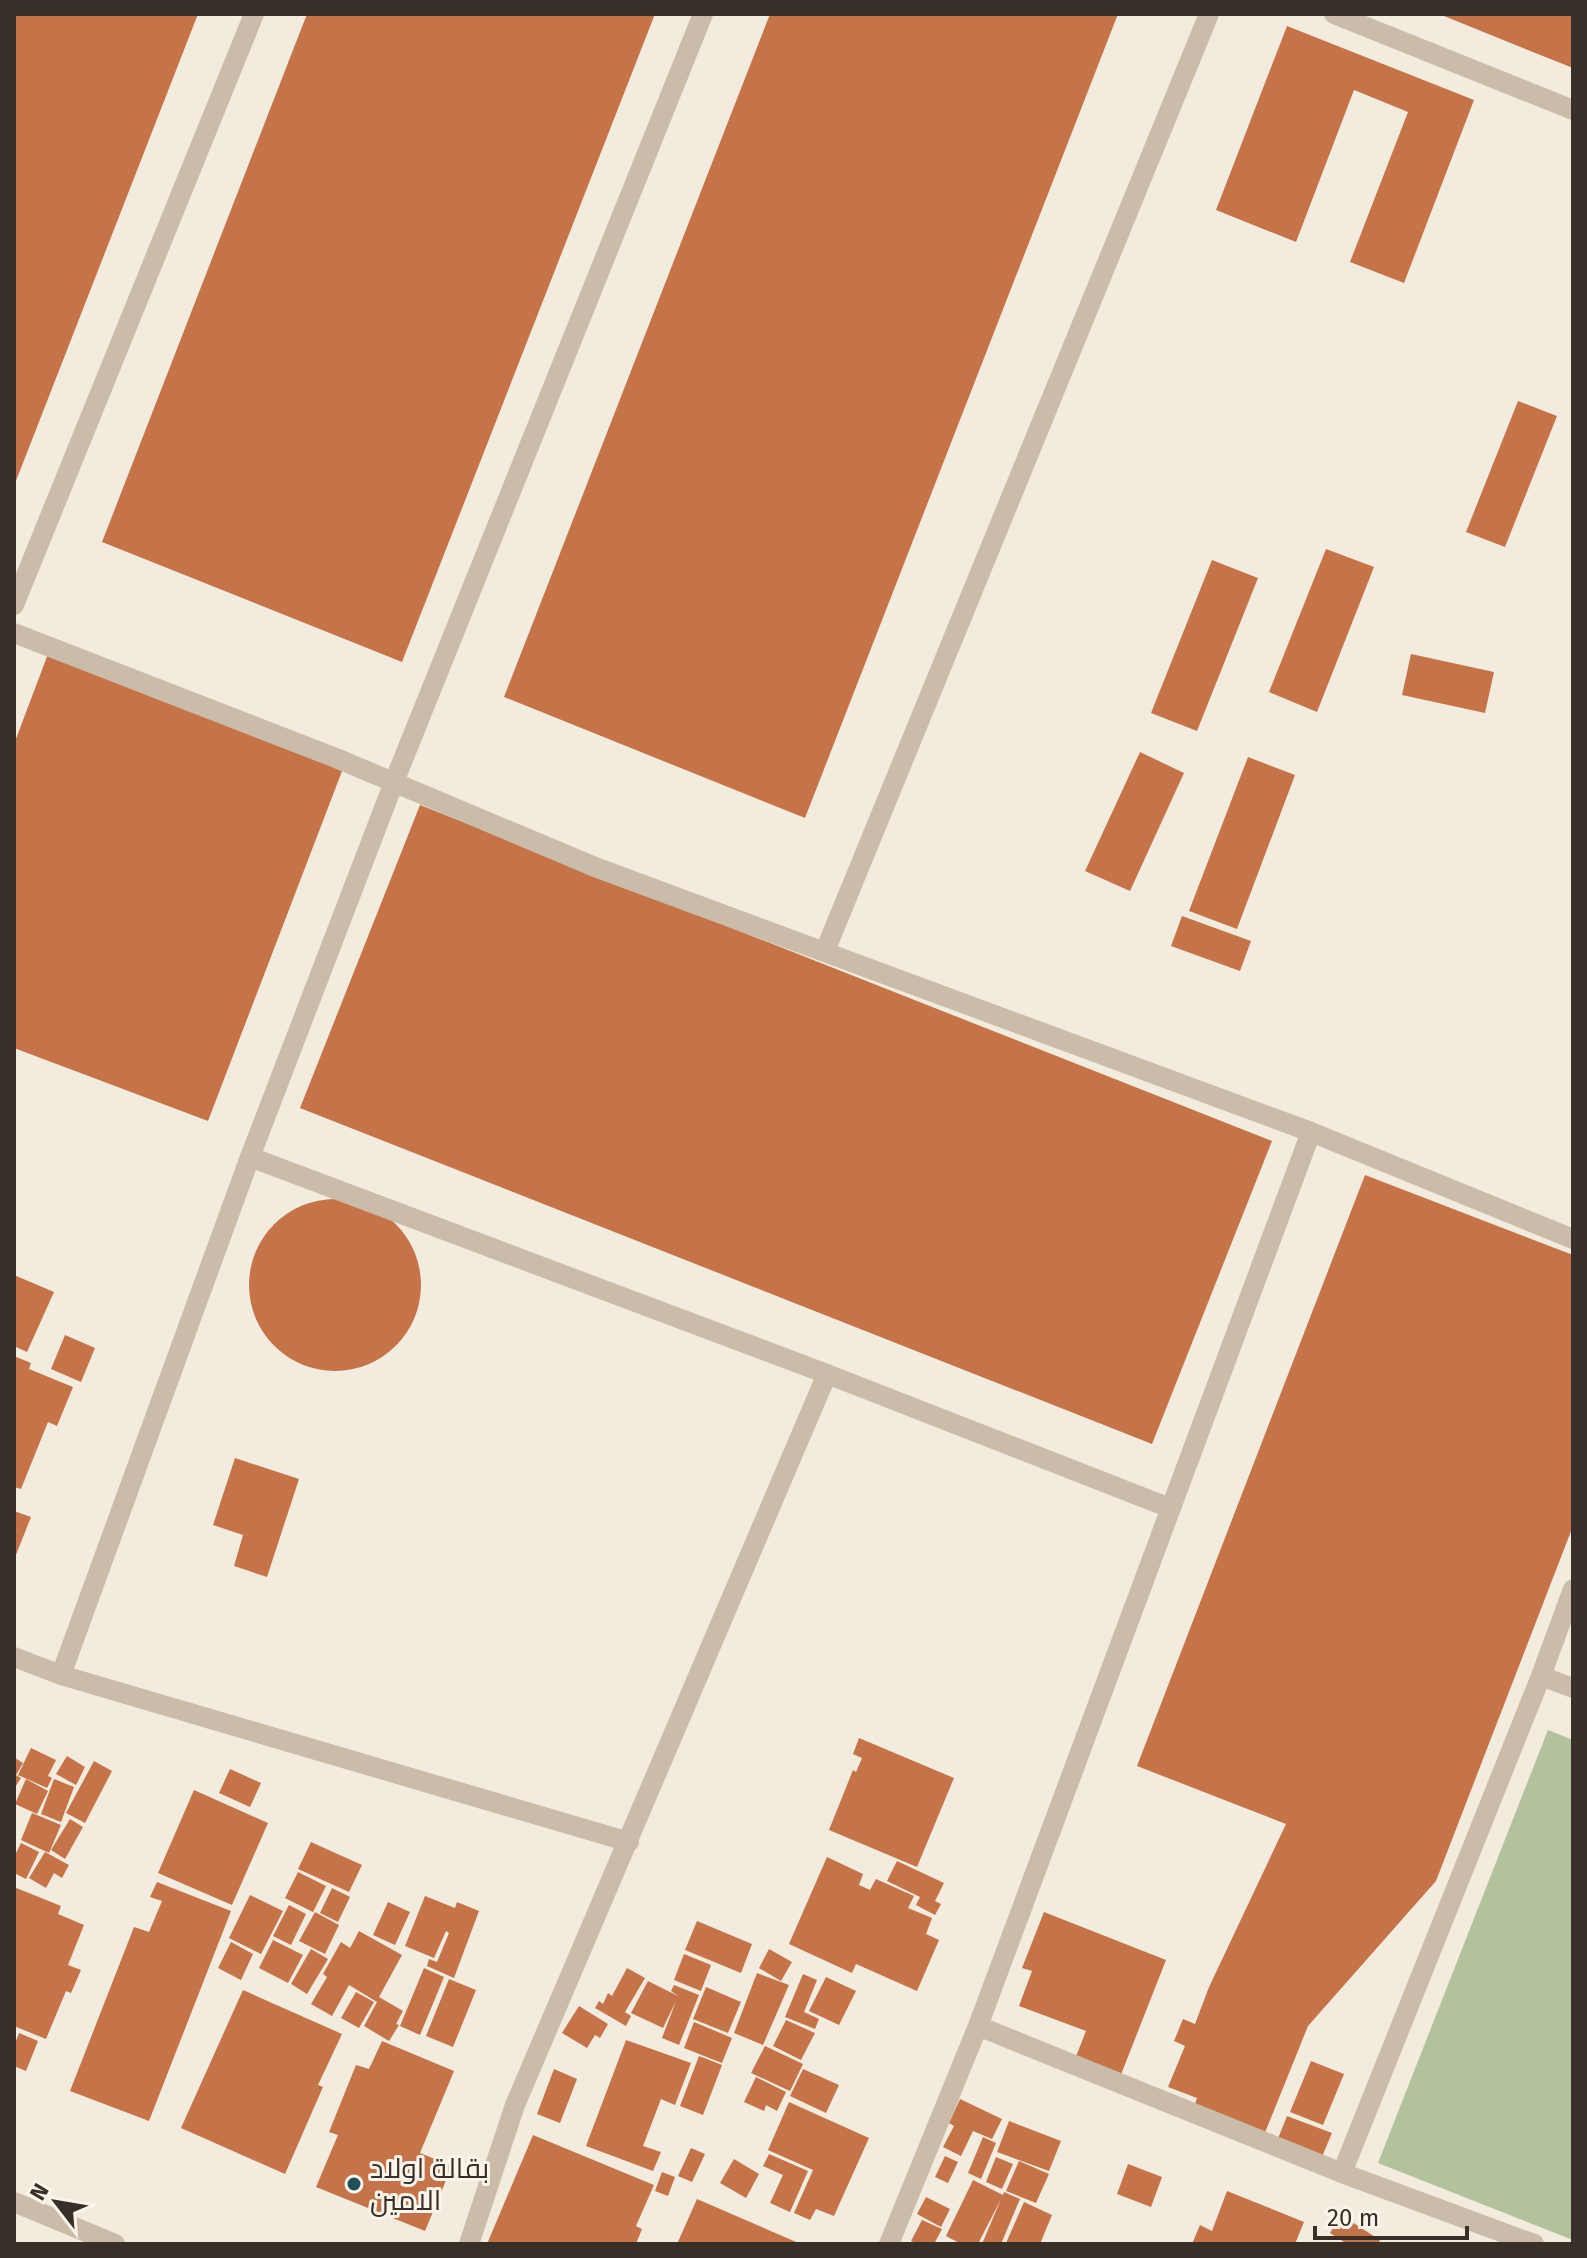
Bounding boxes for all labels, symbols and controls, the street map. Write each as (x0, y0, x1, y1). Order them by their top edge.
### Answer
place label: بقالة اولاد الامين (370, 2152, 489, 2217)
north arrow (16, 2162, 96, 2242)
marker: بقالة اولاد الامين (345, 2175, 363, 2193)
text: N (24, 2179, 55, 2205)
scale bar (1315, 2190, 1467, 2240)
text: 20 m (1327, 2204, 1379, 2232)

